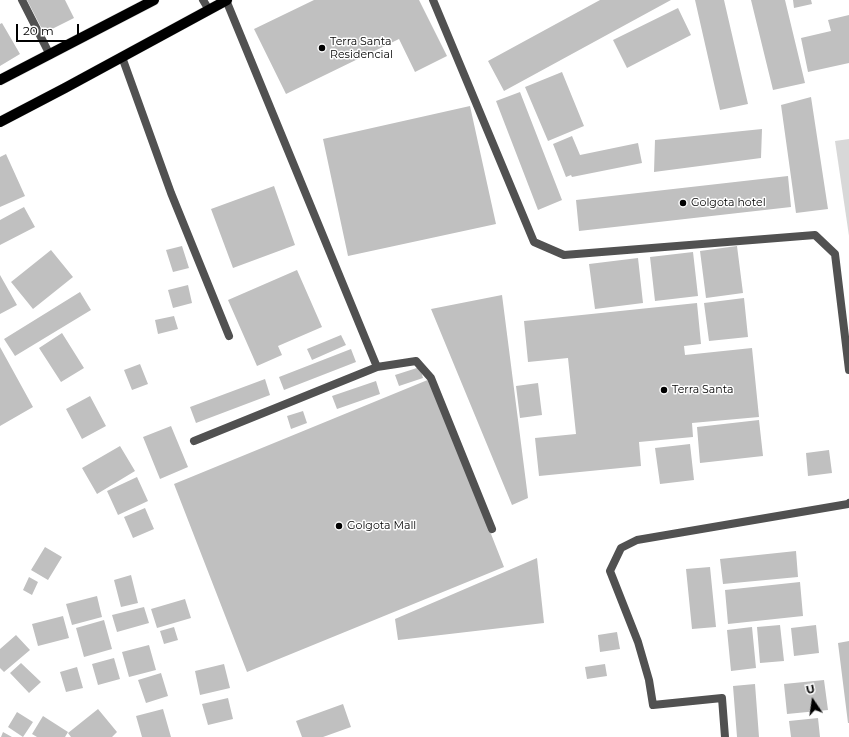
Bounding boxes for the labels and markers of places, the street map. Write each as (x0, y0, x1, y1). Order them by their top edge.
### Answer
place label: Terra Santa Residencial (330, 35, 393, 61)
marker: Terra Santa Residencial (317, 43, 327, 53)
place label: Golgota hotel (691, 196, 766, 210)
marker: Golgota hotel (678, 198, 688, 208)
place label: Terra Santa (672, 383, 733, 397)
marker: Terra Santa (659, 385, 669, 395)
place label: Golgota Mall (347, 519, 416, 533)
marker: Golgota Mall (334, 521, 344, 531)

